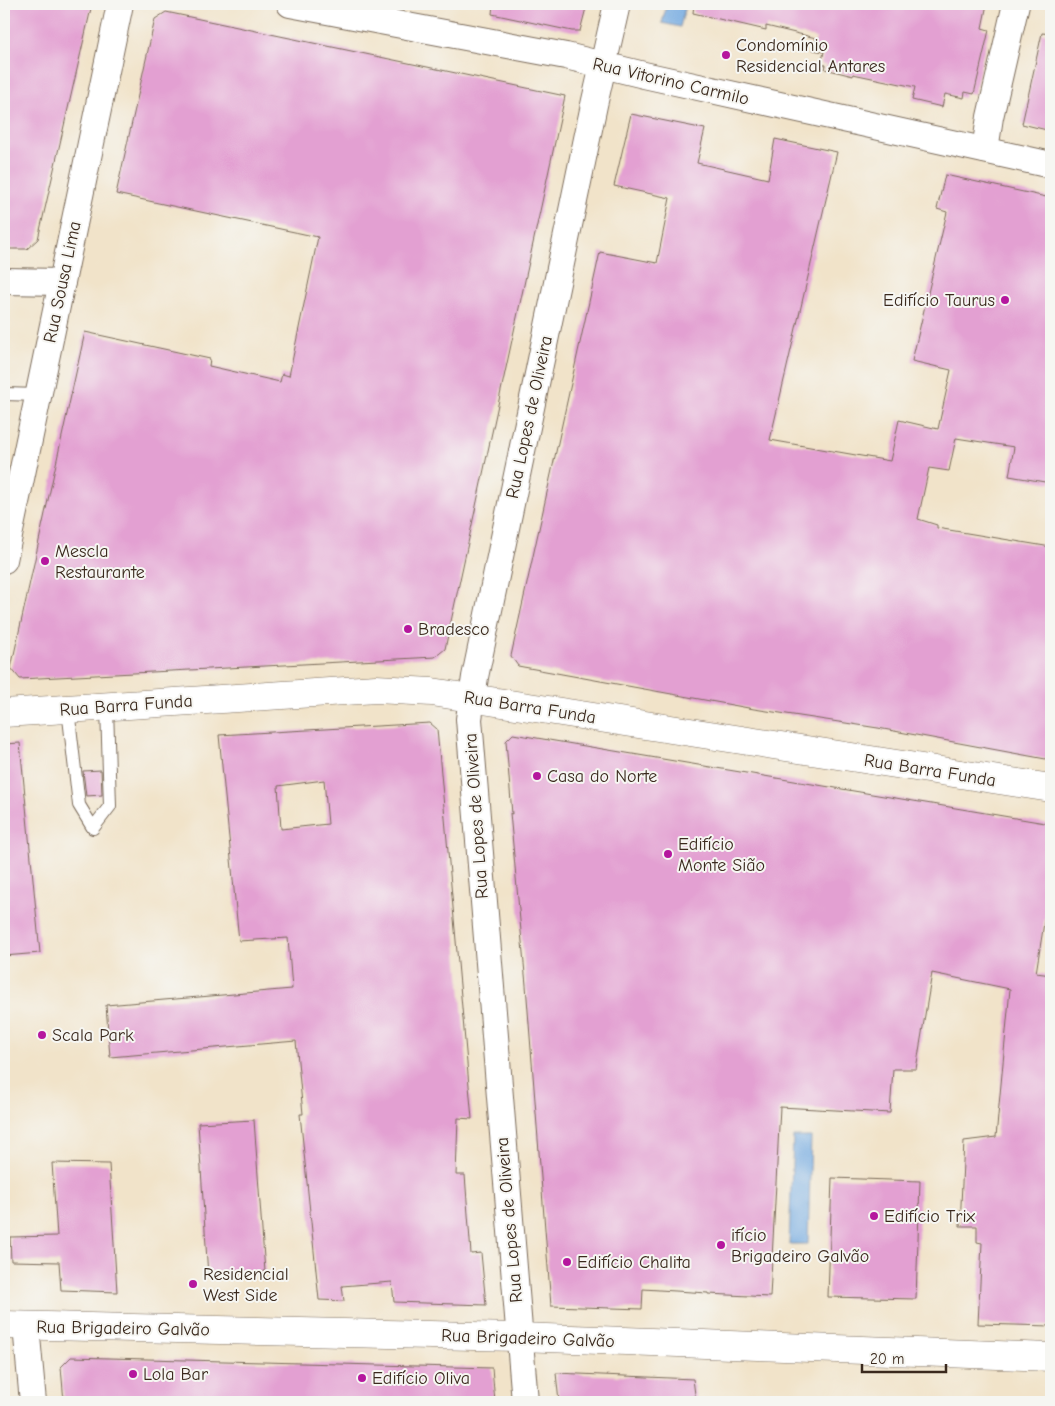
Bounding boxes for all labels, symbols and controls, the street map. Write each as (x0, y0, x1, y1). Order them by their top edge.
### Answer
place label: Condomínio Residencial Antares (736, 35, 885, 77)
marker: Condomínio Residencial Antares (720, 49, 732, 61)
street label: Rua Vitorino Carmilo (591, 53, 751, 110)
street label: Rua Sousa Lima (39, 219, 86, 345)
place label: Edifício Taurus (883, 290, 995, 311)
marker: Edifício Taurus (999, 294, 1011, 306)
street label: Rua Lopes de Oliveira (502, 334, 557, 501)
place label: Mescla Restaurante (55, 541, 145, 583)
marker: Mescla Restaurante (39, 555, 51, 567)
place label: Bradesco (418, 619, 489, 640)
marker: Bradesco (402, 623, 414, 635)
street label: Rua Barra Funda (462, 687, 597, 728)
street label: Rua Barra Funda (59, 690, 193, 721)
street label: Rua Lopes de Oliveira (460, 732, 493, 900)
street label: Rua Barra Funda (862, 750, 997, 791)
place label: Casa do Norte (547, 766, 657, 787)
marker: Casa do Norte (531, 770, 543, 782)
place label: Edifício Monte Sião (678, 834, 765, 876)
marker: Edifício Monte Sião (662, 848, 674, 860)
place label: Scala Park (52, 1025, 134, 1046)
marker: Scala Park (36, 1029, 48, 1041)
street label: Rua Lopes de Oliveira (492, 1136, 527, 1304)
place label: Edifício Trix (884, 1206, 976, 1227)
marker: Edifício Trix (868, 1210, 880, 1222)
place label: ifício Brigadeiro Galvão (731, 1225, 869, 1267)
marker: ifício Brigadeiro Galvão (715, 1239, 727, 1251)
place label: Edifício Chalita (577, 1252, 691, 1273)
marker: Edifício Chalita (561, 1256, 573, 1268)
place label: Residencial West Side (203, 1264, 289, 1306)
marker: Residencial West Side (187, 1278, 199, 1290)
street label: Rua Brigadeiro Galvão (36, 1316, 210, 1341)
street label: Rua Brigadeiro Galvão (441, 1325, 615, 1352)
scale bar (862, 1341, 946, 1373)
text: 20 m (870, 1350, 904, 1368)
place label: Lola Bar (143, 1364, 209, 1385)
marker: Lola Bar (127, 1368, 139, 1380)
place label: Edifício Oliva (372, 1368, 470, 1389)
marker: Edifício Oliva (356, 1372, 368, 1384)

